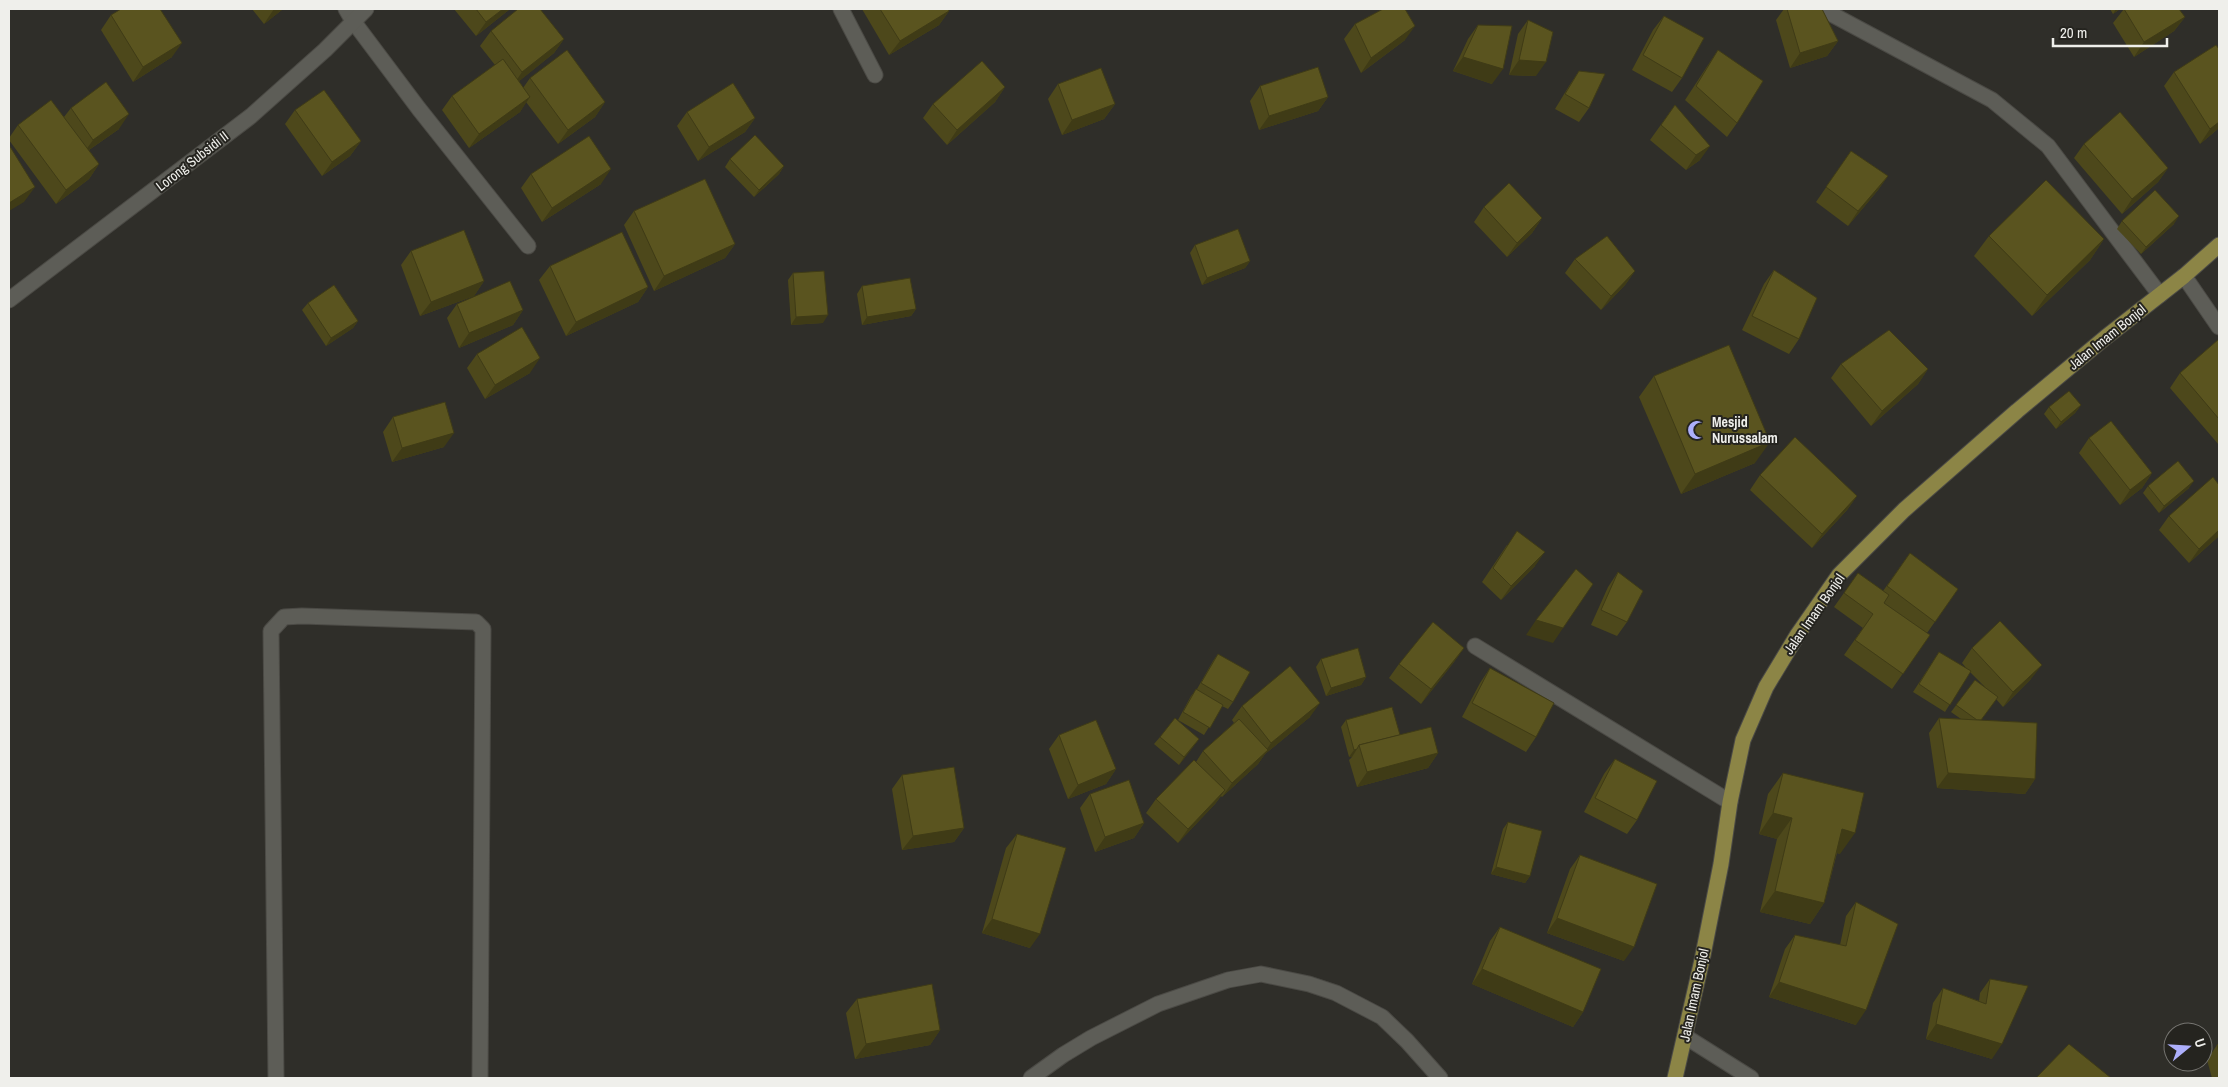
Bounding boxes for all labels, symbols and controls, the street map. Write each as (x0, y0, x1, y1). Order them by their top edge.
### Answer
scale bar (2053, 15, 2167, 47)
text: 20 m (2060, 22, 2087, 43)
street label: Lorong Subsidi II (152, 127, 232, 195)
street label: Jalan Imam Bonjol (2065, 300, 2149, 374)
place label: Mesjid Nurussalam (1712, 413, 1778, 447)
mosque icon: Mesjid Nurussalam (1686, 419, 1708, 441)
street label: Jalan Imam Bonjol (1780, 570, 1848, 658)
street label: Jalan Imam Bonjol (1675, 947, 1713, 1043)
north arrow (2163, 1022, 2213, 1072)
text: U (2191, 1036, 2210, 1050)

